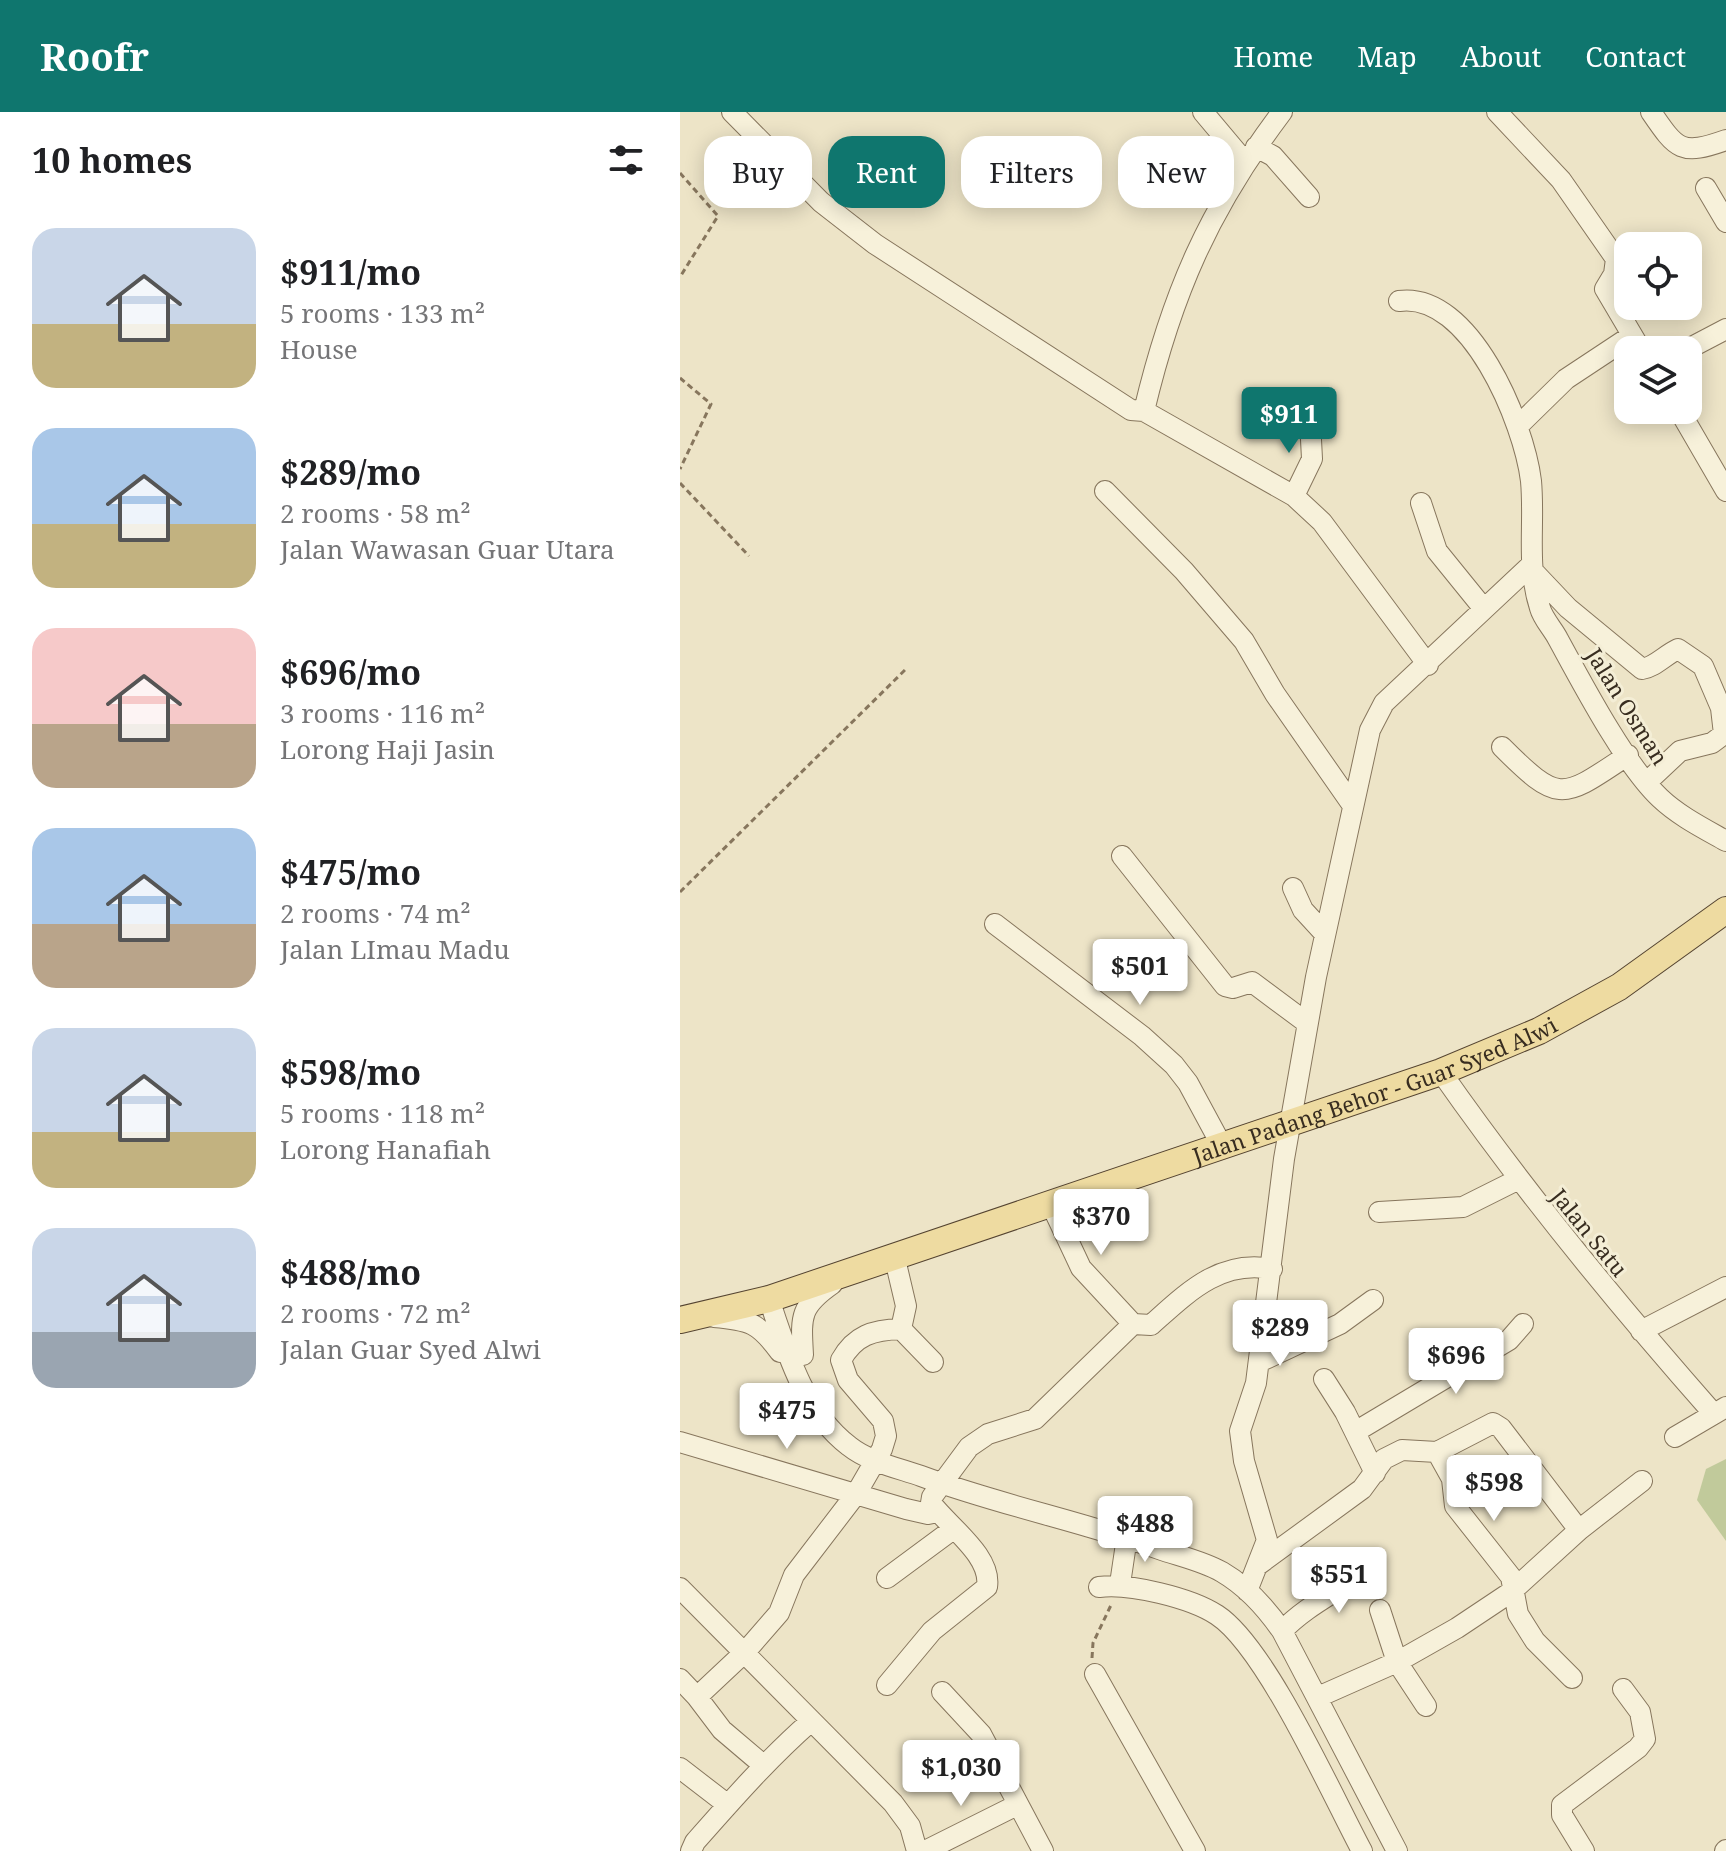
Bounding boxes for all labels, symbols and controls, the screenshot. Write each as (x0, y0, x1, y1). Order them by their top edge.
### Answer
text: Roofr (40, 30, 149, 82)
text: Home (1234, 37, 1313, 75)
text: Map (1357, 37, 1417, 75)
text: About (1461, 37, 1541, 75)
text: Contact (1585, 37, 1686, 75)
chip: Buy (704, 136, 812, 208)
chip: Rent (828, 136, 945, 208)
chip: Filters (961, 136, 1102, 208)
chip: New (1118, 136, 1234, 208)
text: 10 homes (32, 137, 192, 183)
icon: filters (604, 138, 648, 182)
map controls (1614, 232, 1702, 424)
button: locate (1614, 232, 1702, 320)
text: $911/mo (280, 249, 421, 295)
icon: home (96, 260, 192, 356)
text: 5 rooms · 133 m² (280, 295, 485, 331)
text: House (280, 331, 358, 367)
button: layers (1614, 336, 1702, 424)
pin: $911 (1242, 387, 1336, 455)
text: $911 (1260, 395, 1318, 431)
text: $289/mo (280, 449, 421, 495)
icon: home (96, 460, 192, 556)
text: 2 rooms · 58 m² (280, 495, 471, 531)
text: Jalan Wawasan Guar Utara (280, 531, 615, 567)
street label: Jalan Osman (1580, 641, 1676, 770)
text: $696/mo (280, 649, 421, 695)
icon: home (96, 660, 192, 756)
text: 3 rooms · 116 m² (280, 695, 485, 731)
text: Lorong Haji Jasin (280, 731, 495, 767)
text: $475/mo (280, 849, 421, 895)
icon: home (96, 860, 192, 956)
text: 2 rooms · 74 m² (280, 895, 471, 931)
text: Jalan LImau Madu (280, 931, 510, 967)
pin: $501 (1093, 939, 1187, 1007)
text: $501 (1111, 947, 1169, 983)
street label: Jalan Padang Behor - Guar Syed Alwi (1187, 1009, 1562, 1170)
text: $598/mo (280, 1049, 421, 1095)
icon: home (96, 1060, 192, 1156)
text: 5 rooms · 118 m² (280, 1095, 485, 1131)
text: Lorong Hanafiah (280, 1131, 491, 1167)
street label: Jalan Satu (1545, 1181, 1635, 1282)
pin: $370 (1054, 1189, 1148, 1257)
text: $370 (1072, 1197, 1130, 1233)
text: $488/mo (280, 1249, 421, 1295)
icon: home (96, 1260, 192, 1356)
text: 2 rooms · 72 m² (280, 1295, 471, 1331)
pin: $289 (1233, 1300, 1327, 1368)
text: $289 (1251, 1308, 1309, 1344)
pin: $696 (1409, 1328, 1503, 1396)
text: Jalan Guar Syed Alwi (280, 1331, 541, 1367)
text: $696 (1427, 1336, 1485, 1372)
pin: $475 (740, 1383, 834, 1451)
text: $475 (758, 1391, 816, 1427)
pin: $598 (1447, 1455, 1541, 1523)
text: $598 (1465, 1463, 1523, 1499)
pin: $488 (1098, 1496, 1192, 1564)
text: $488 (1116, 1504, 1174, 1540)
pin: $551 (1292, 1547, 1386, 1615)
text: $551 (1310, 1555, 1368, 1591)
pin: $1,030 (896, 1740, 1026, 1808)
text: $1,030 (920, 1748, 1002, 1784)

